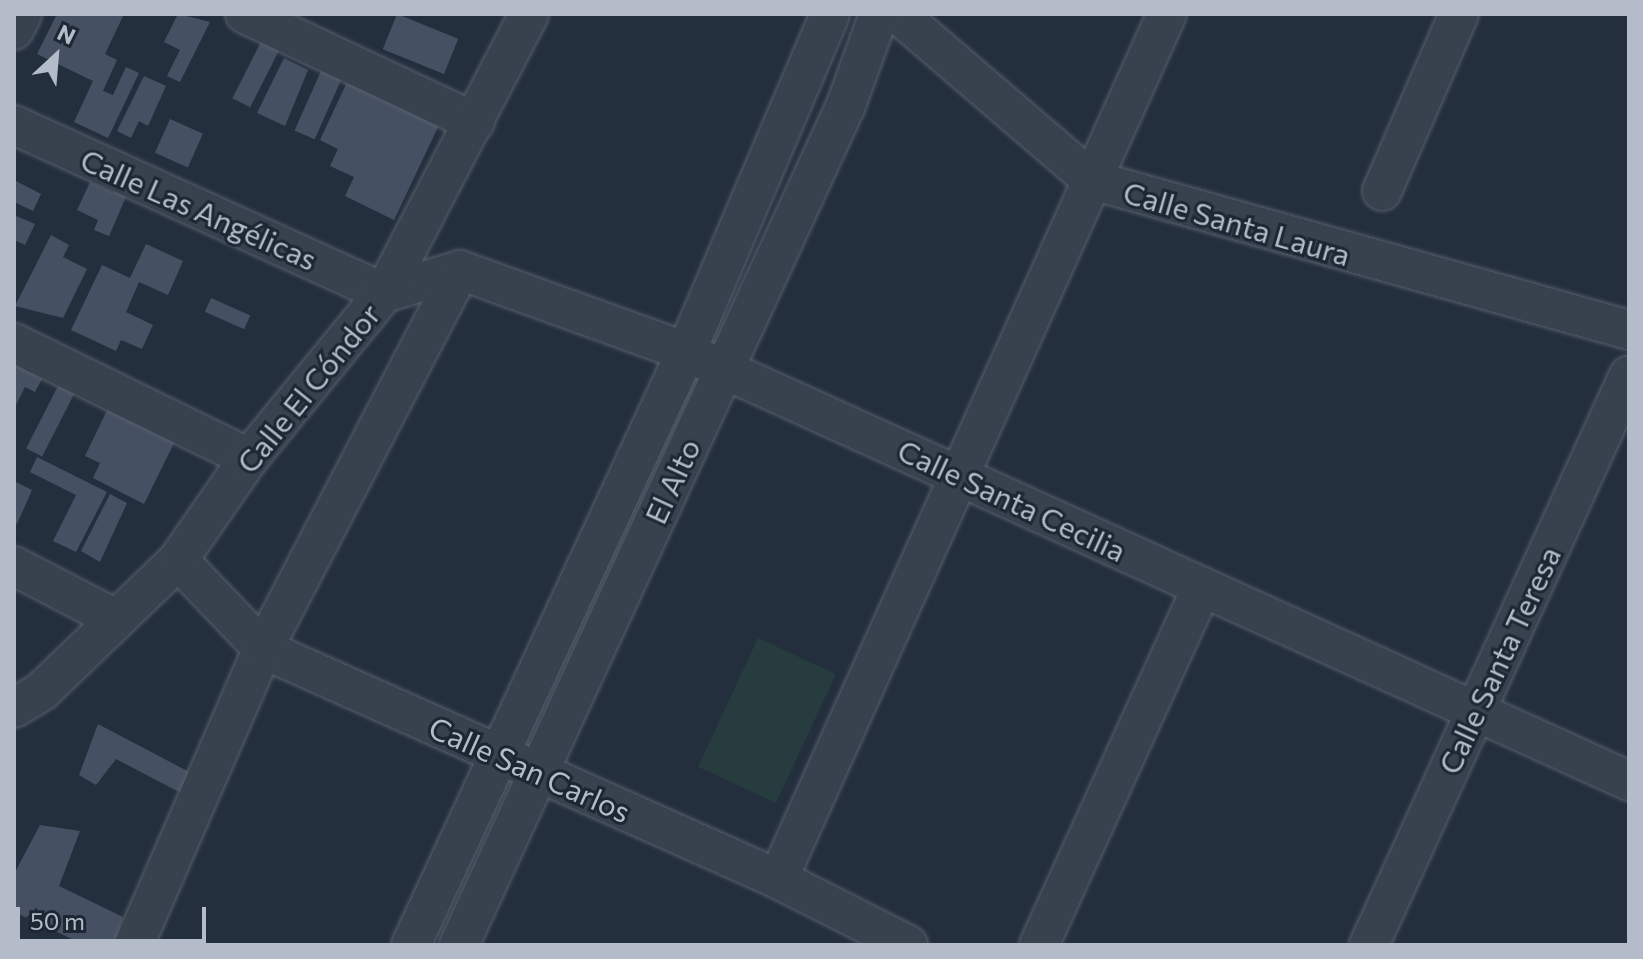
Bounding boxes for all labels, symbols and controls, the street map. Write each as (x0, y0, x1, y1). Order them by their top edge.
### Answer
north arrow (16, 16, 96, 96)
text: N (53, 18, 80, 50)
street label: Calle Las Angélicas (75, 141, 323, 277)
street label: Calle Santa Laura (1119, 173, 1355, 273)
street label: Calle El Cóndor (229, 296, 387, 480)
street label: Calle Santa Cecilia (892, 431, 1132, 569)
street label: El Alto (637, 433, 707, 529)
street label: Calle Santa Teresa (1431, 541, 1567, 779)
street label: Calle San Carlos (424, 709, 636, 829)
scale bar (20, 891, 210, 941)
text: 50 m (30, 906, 85, 935)

